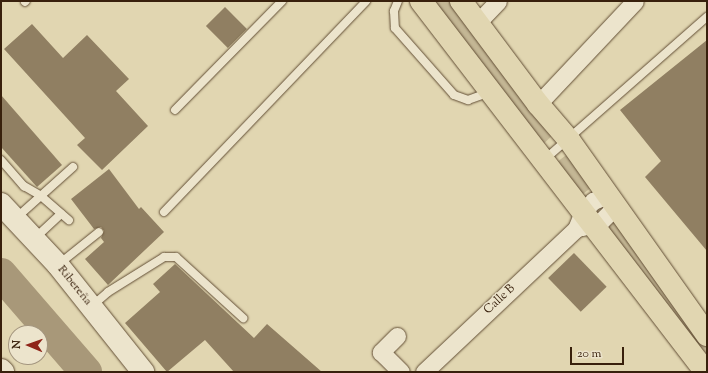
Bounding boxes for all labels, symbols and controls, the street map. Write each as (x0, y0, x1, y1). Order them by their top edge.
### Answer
street label: Ribereña (54, 263, 94, 309)
street label: Calle B (481, 282, 519, 318)
north arrow (8, 325, 48, 365)
scale bar (572, 339, 626, 365)
text: N (9, 340, 25, 349)
text: 20 m (577, 345, 601, 363)

